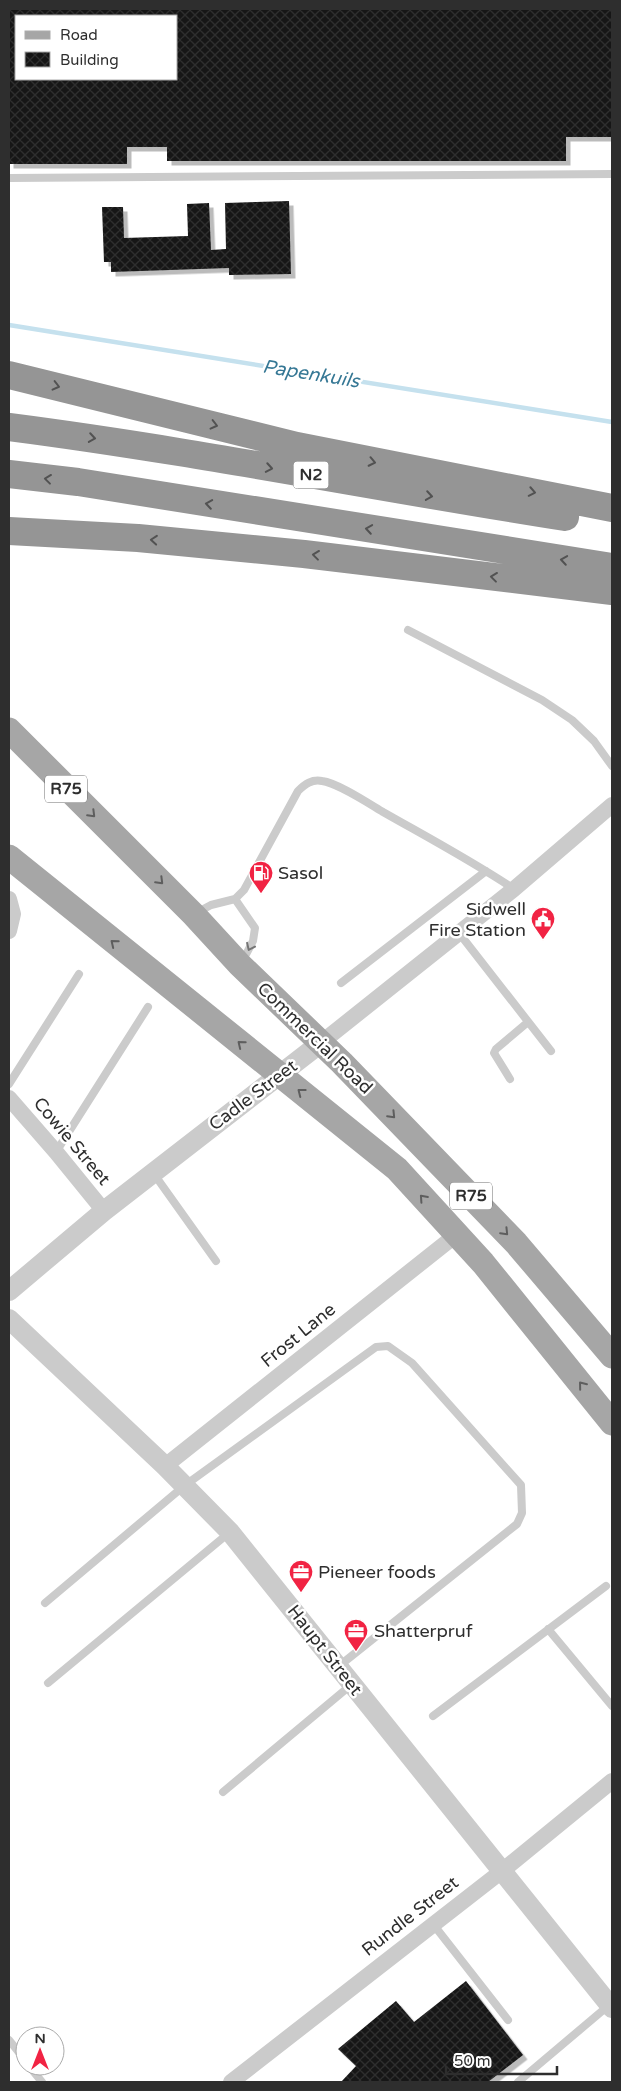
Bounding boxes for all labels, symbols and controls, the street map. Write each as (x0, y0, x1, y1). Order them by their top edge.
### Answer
legend (15, 15, 178, 80)
text: Road (60, 26, 98, 44)
text: Building (60, 51, 119, 69)
water label: Papenkuils (261, 355, 363, 393)
one-way arrow (52, 380, 61, 391)
one-way arrow (209, 419, 218, 430)
one-way arrow (87, 432, 96, 442)
one-way arrow (368, 456, 377, 466)
road number: N2 (294, 462, 328, 488)
one-way arrow (265, 463, 274, 473)
one-way arrow (44, 474, 52, 485)
one-way arrow (527, 487, 536, 497)
one-way arrow (426, 490, 434, 501)
one-way arrow (204, 499, 213, 509)
one-way arrow (365, 524, 373, 535)
one-way arrow (150, 535, 158, 546)
one-way arrow (311, 550, 319, 561)
one-way arrow (560, 555, 568, 565)
one-way arrow (490, 572, 498, 583)
road number: R75 (45, 776, 87, 802)
one-way arrow (86, 808, 95, 817)
fuel station icon: Sasol (248, 860, 274, 894)
place label: Sasol (278, 862, 323, 884)
one-way arrow (154, 876, 163, 885)
place label: Sidwell Fire Station (429, 898, 526, 941)
public building icon: Sidwell Fire Station (530, 906, 556, 940)
one-way arrow (111, 940, 120, 948)
one-way arrow (246, 942, 256, 951)
street label: Commercial Road (253, 977, 377, 1099)
one-way arrow (238, 1042, 247, 1050)
street label: Cadle Street (205, 1055, 302, 1135)
one-way arrow (297, 1089, 307, 1098)
street label: Cowie Street (29, 1093, 115, 1190)
one-way arrow (387, 1109, 396, 1118)
road number: R75 (450, 1182, 492, 1210)
one-way arrow (420, 1195, 429, 1204)
one-way arrow (499, 1226, 508, 1235)
street label: Frost Lane (256, 1298, 340, 1372)
one-way arrow (579, 1382, 587, 1391)
office icon: Pieneer foods (288, 1559, 314, 1593)
place label: Pieneer foods (318, 1561, 436, 1583)
street label: Haupt Street (283, 1600, 367, 1700)
office icon: Shatterpruf (343, 1618, 369, 1652)
place label: Shatterpruf (374, 1620, 473, 1642)
street label: Rundle Street (357, 1871, 463, 1961)
north arrow (15, 2026, 65, 2076)
text: N (34, 2030, 46, 2047)
scale bar (446, 2044, 557, 2076)
text: 50 m (454, 2052, 491, 2070)

